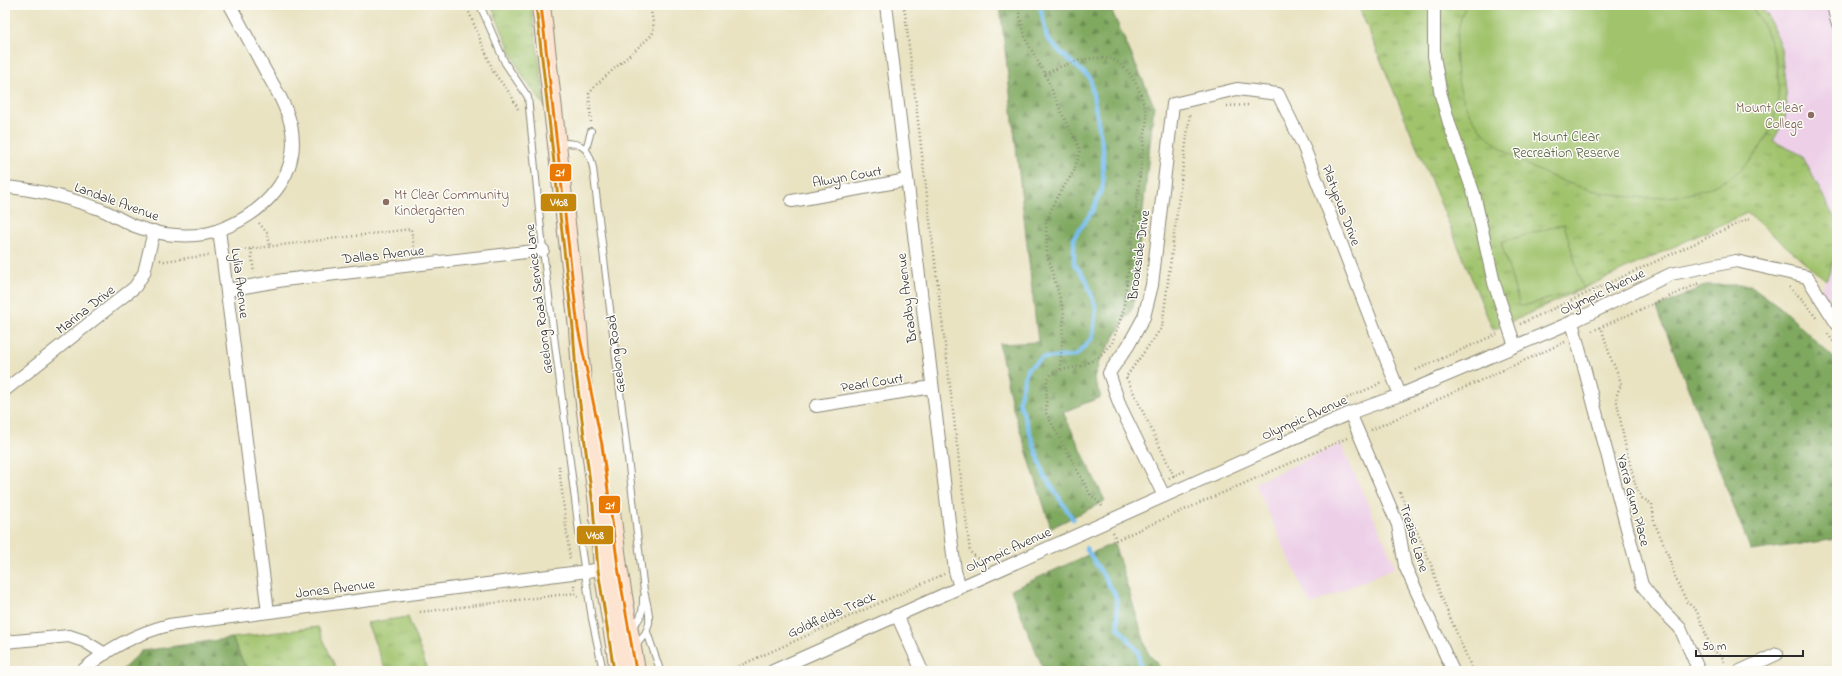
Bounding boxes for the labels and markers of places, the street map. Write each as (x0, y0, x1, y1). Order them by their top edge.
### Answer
place label: Mount Clear College (1736, 98, 1804, 136)
marker: Mount Clear College (1806, 110, 1816, 120)
place label: Mt Clear Community Kindergarten (394, 185, 509, 223)
marker: Mt Clear Community Kindergarten (381, 197, 391, 207)

